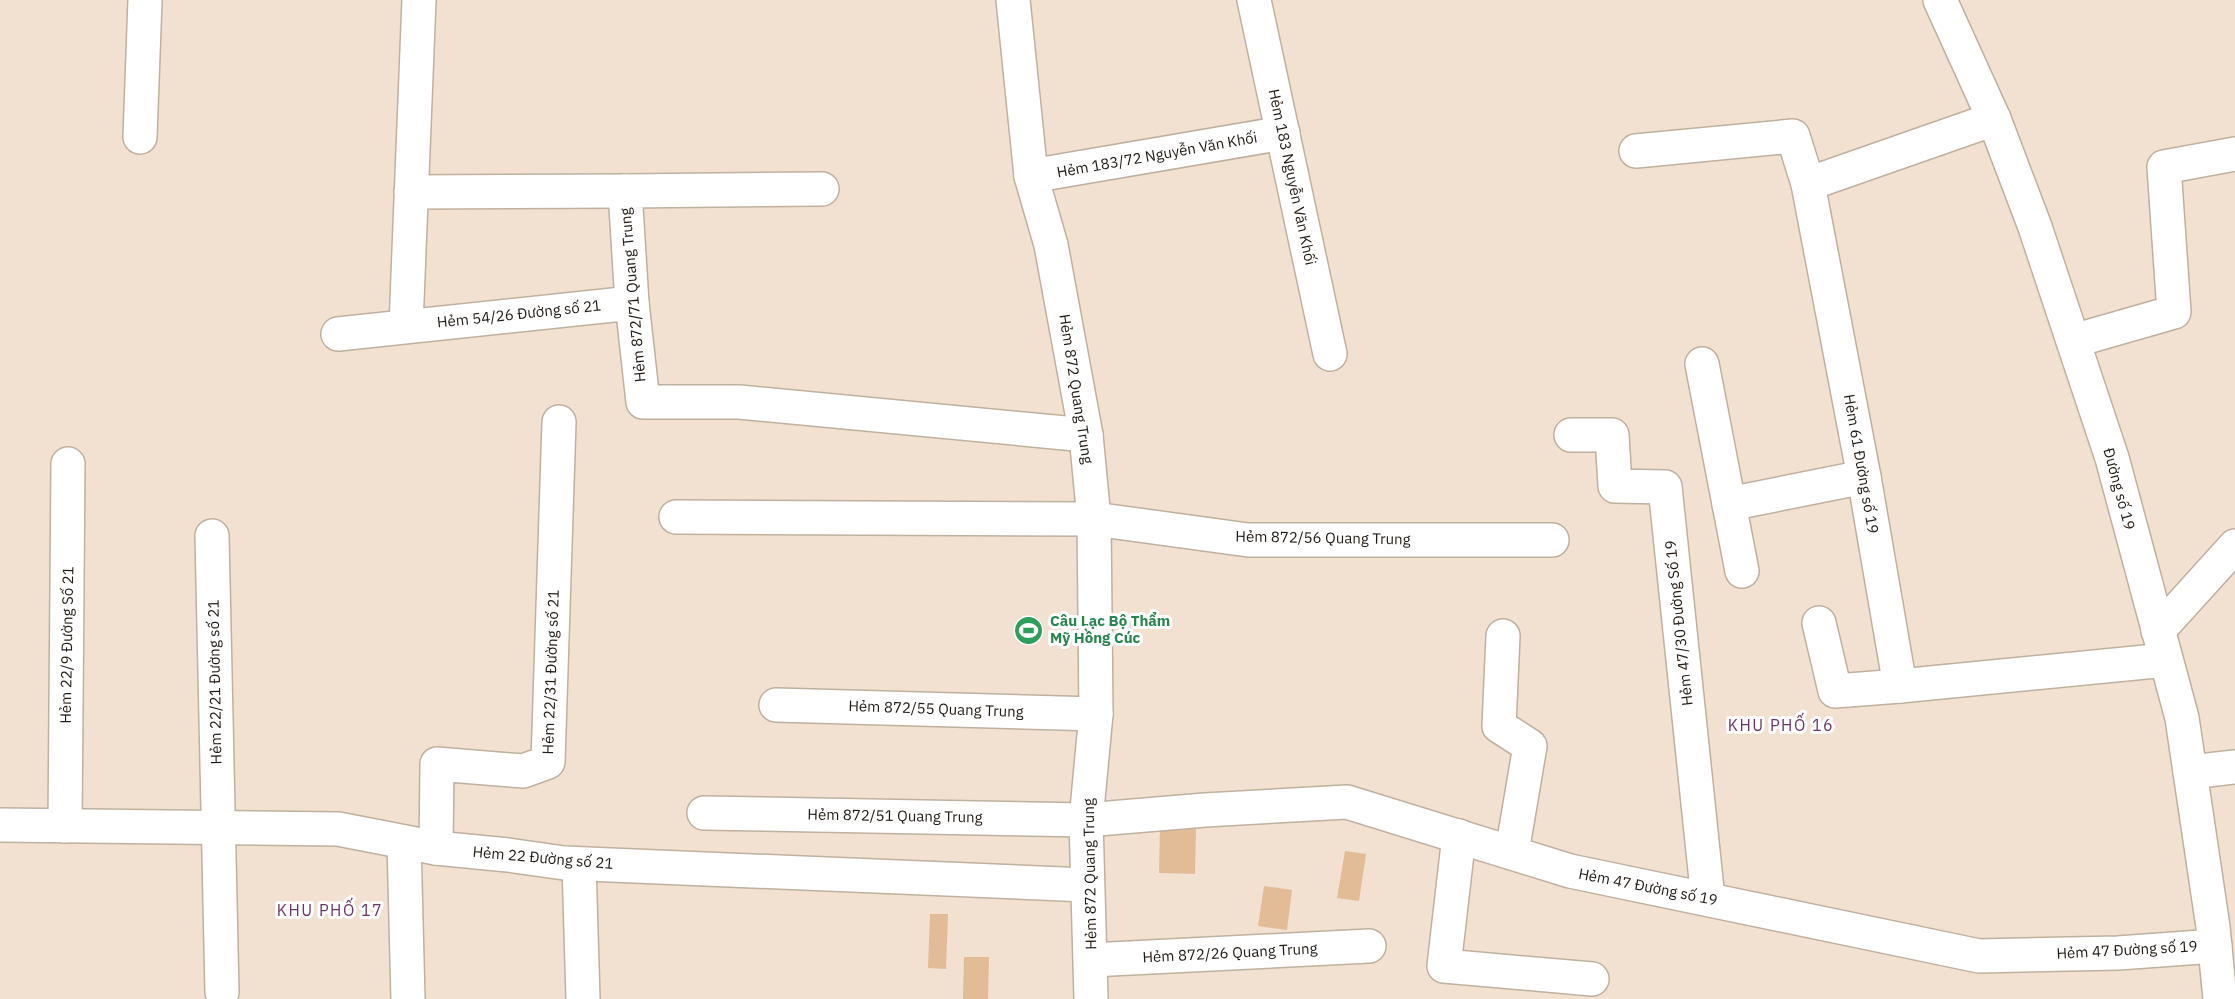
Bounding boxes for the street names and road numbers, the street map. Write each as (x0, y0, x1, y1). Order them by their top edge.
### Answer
street label: Hẻm 183 Nguyễn Văn Khối (1265, 87, 1320, 267)
street label: Hẻm 183/72 Nguyễn Văn Khối (1055, 127, 1259, 182)
street label: Hẻm 872/71 Quang Trung (615, 207, 650, 383)
street label: Hẻm 54/26 Đường số 21 (436, 295, 602, 332)
street label: Hẻm 872 Quang Trung (1055, 313, 1098, 465)
street label: Hẻm 61 Đường số 19 (1840, 393, 1883, 535)
street label: Đường số 19 (2099, 446, 2140, 532)
street label: Hẻm 872/56 Quang Trung (1235, 526, 1411, 549)
street label: Hẻm 47/30 Đường Số 19 (1660, 539, 1697, 707)
street label: Hẻm 22/9 Đường Số 21 (56, 566, 77, 724)
street label: Hẻm 22/31 Đường số 21 (538, 589, 563, 755)
street label: Hẻm 22/21 Đường số 21 (204, 599, 225, 765)
street label: Hẻm 872/55 Quang Trung (848, 696, 1024, 721)
street label: Hẻm 872 Quang Trung (1079, 798, 1100, 950)
street label: Hẻm 872/51 Quang Trung (807, 804, 983, 827)
street label: Hẻm 22 Đường số 21 (472, 842, 614, 873)
street label: Hẻm 47 Đường số 19 (1577, 864, 1719, 909)
street label: Hẻm 47 Đường số 19 (2056, 936, 2198, 963)
street label: Hẻm 872/26 Quang Trung (1142, 938, 1318, 967)

